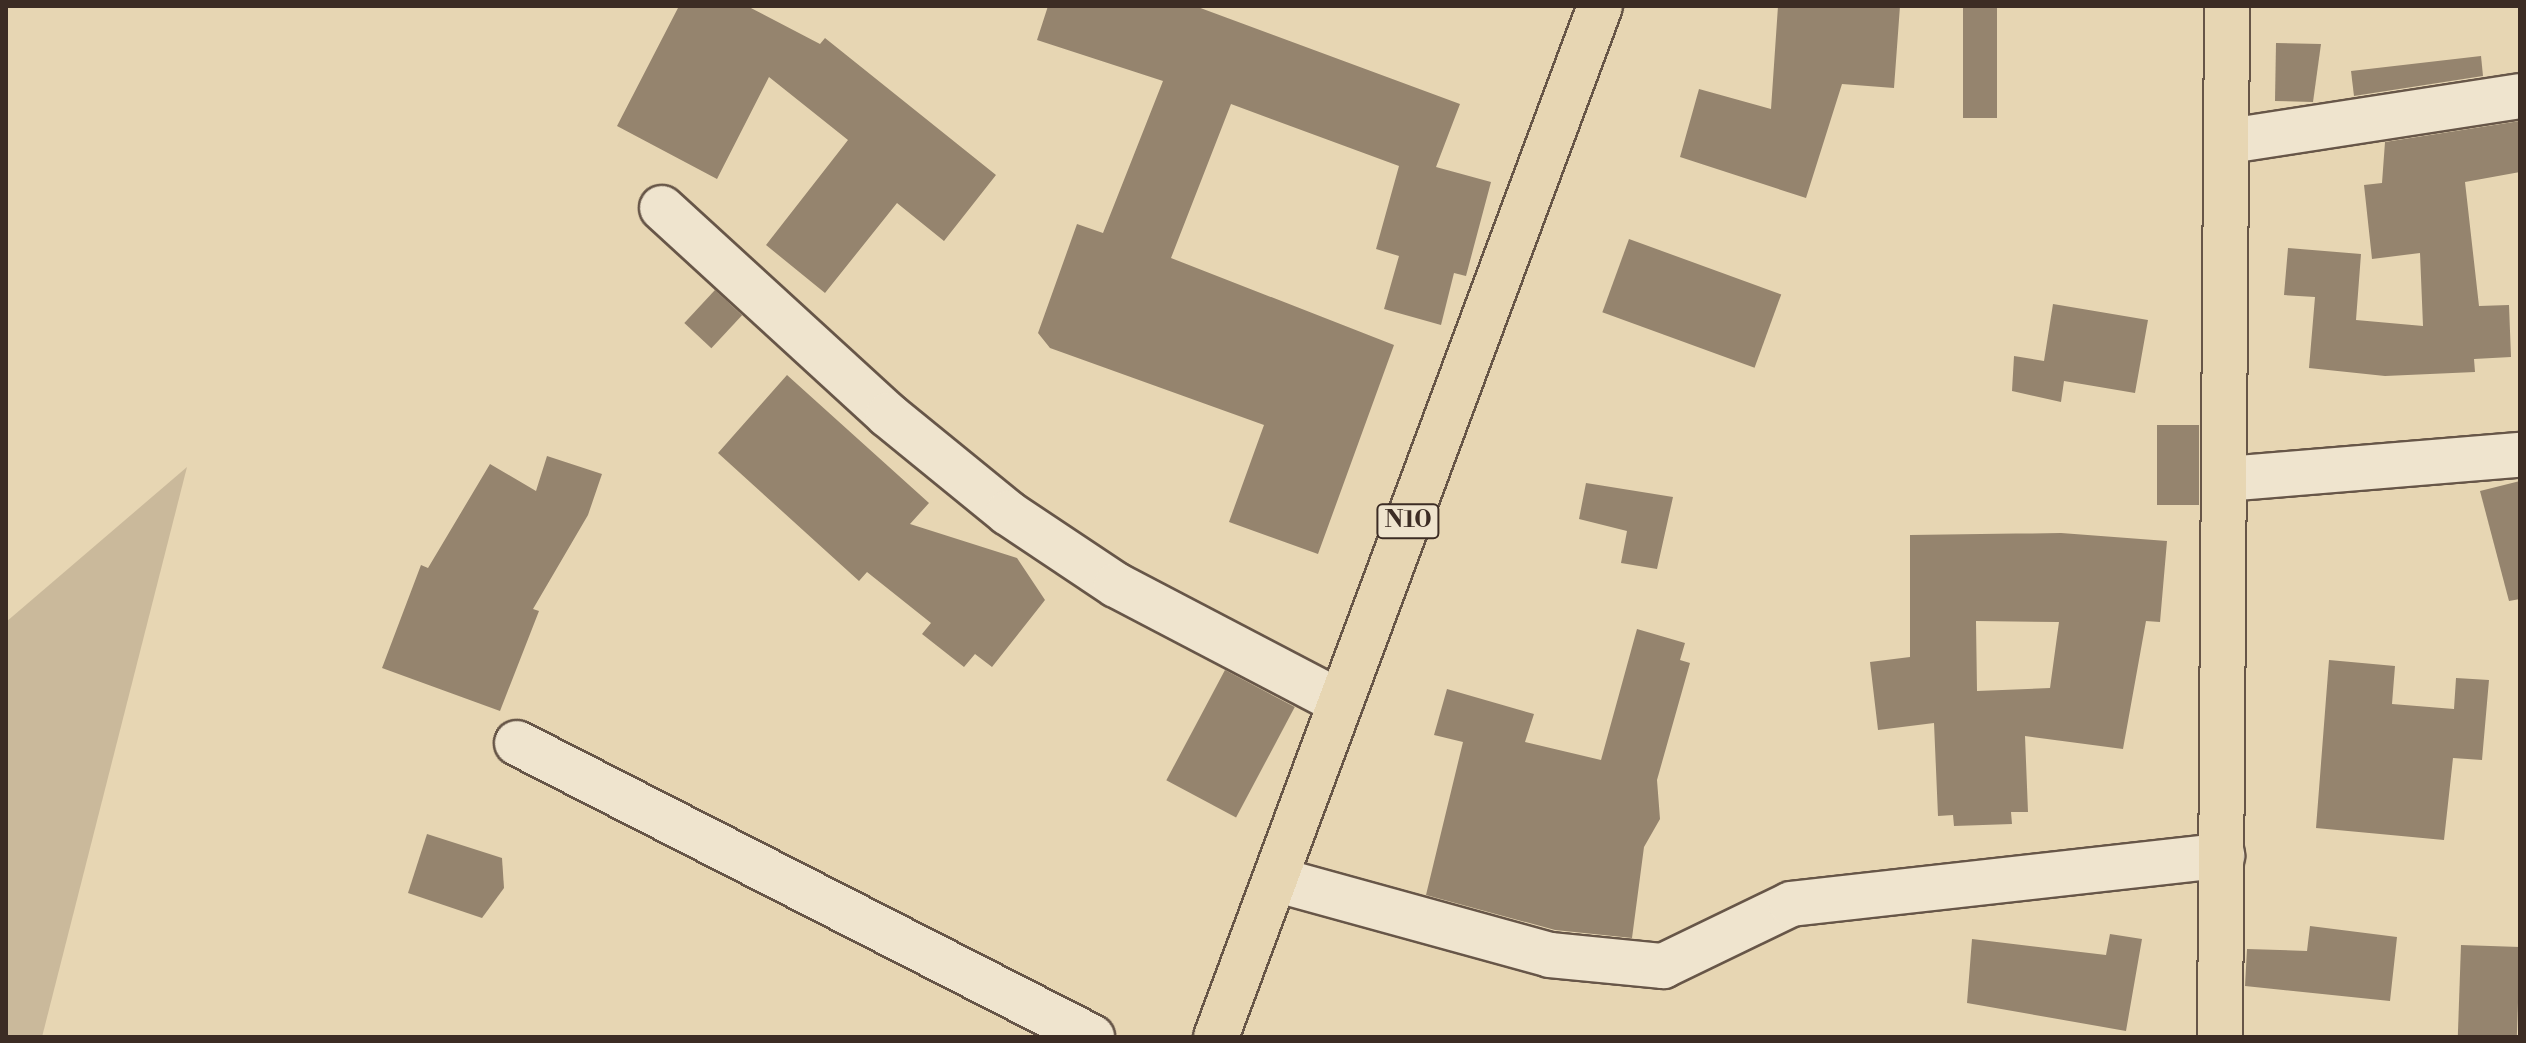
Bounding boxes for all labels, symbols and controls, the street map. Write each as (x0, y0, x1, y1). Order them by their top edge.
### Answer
road number: N10 (1376, 501, 1440, 541)

